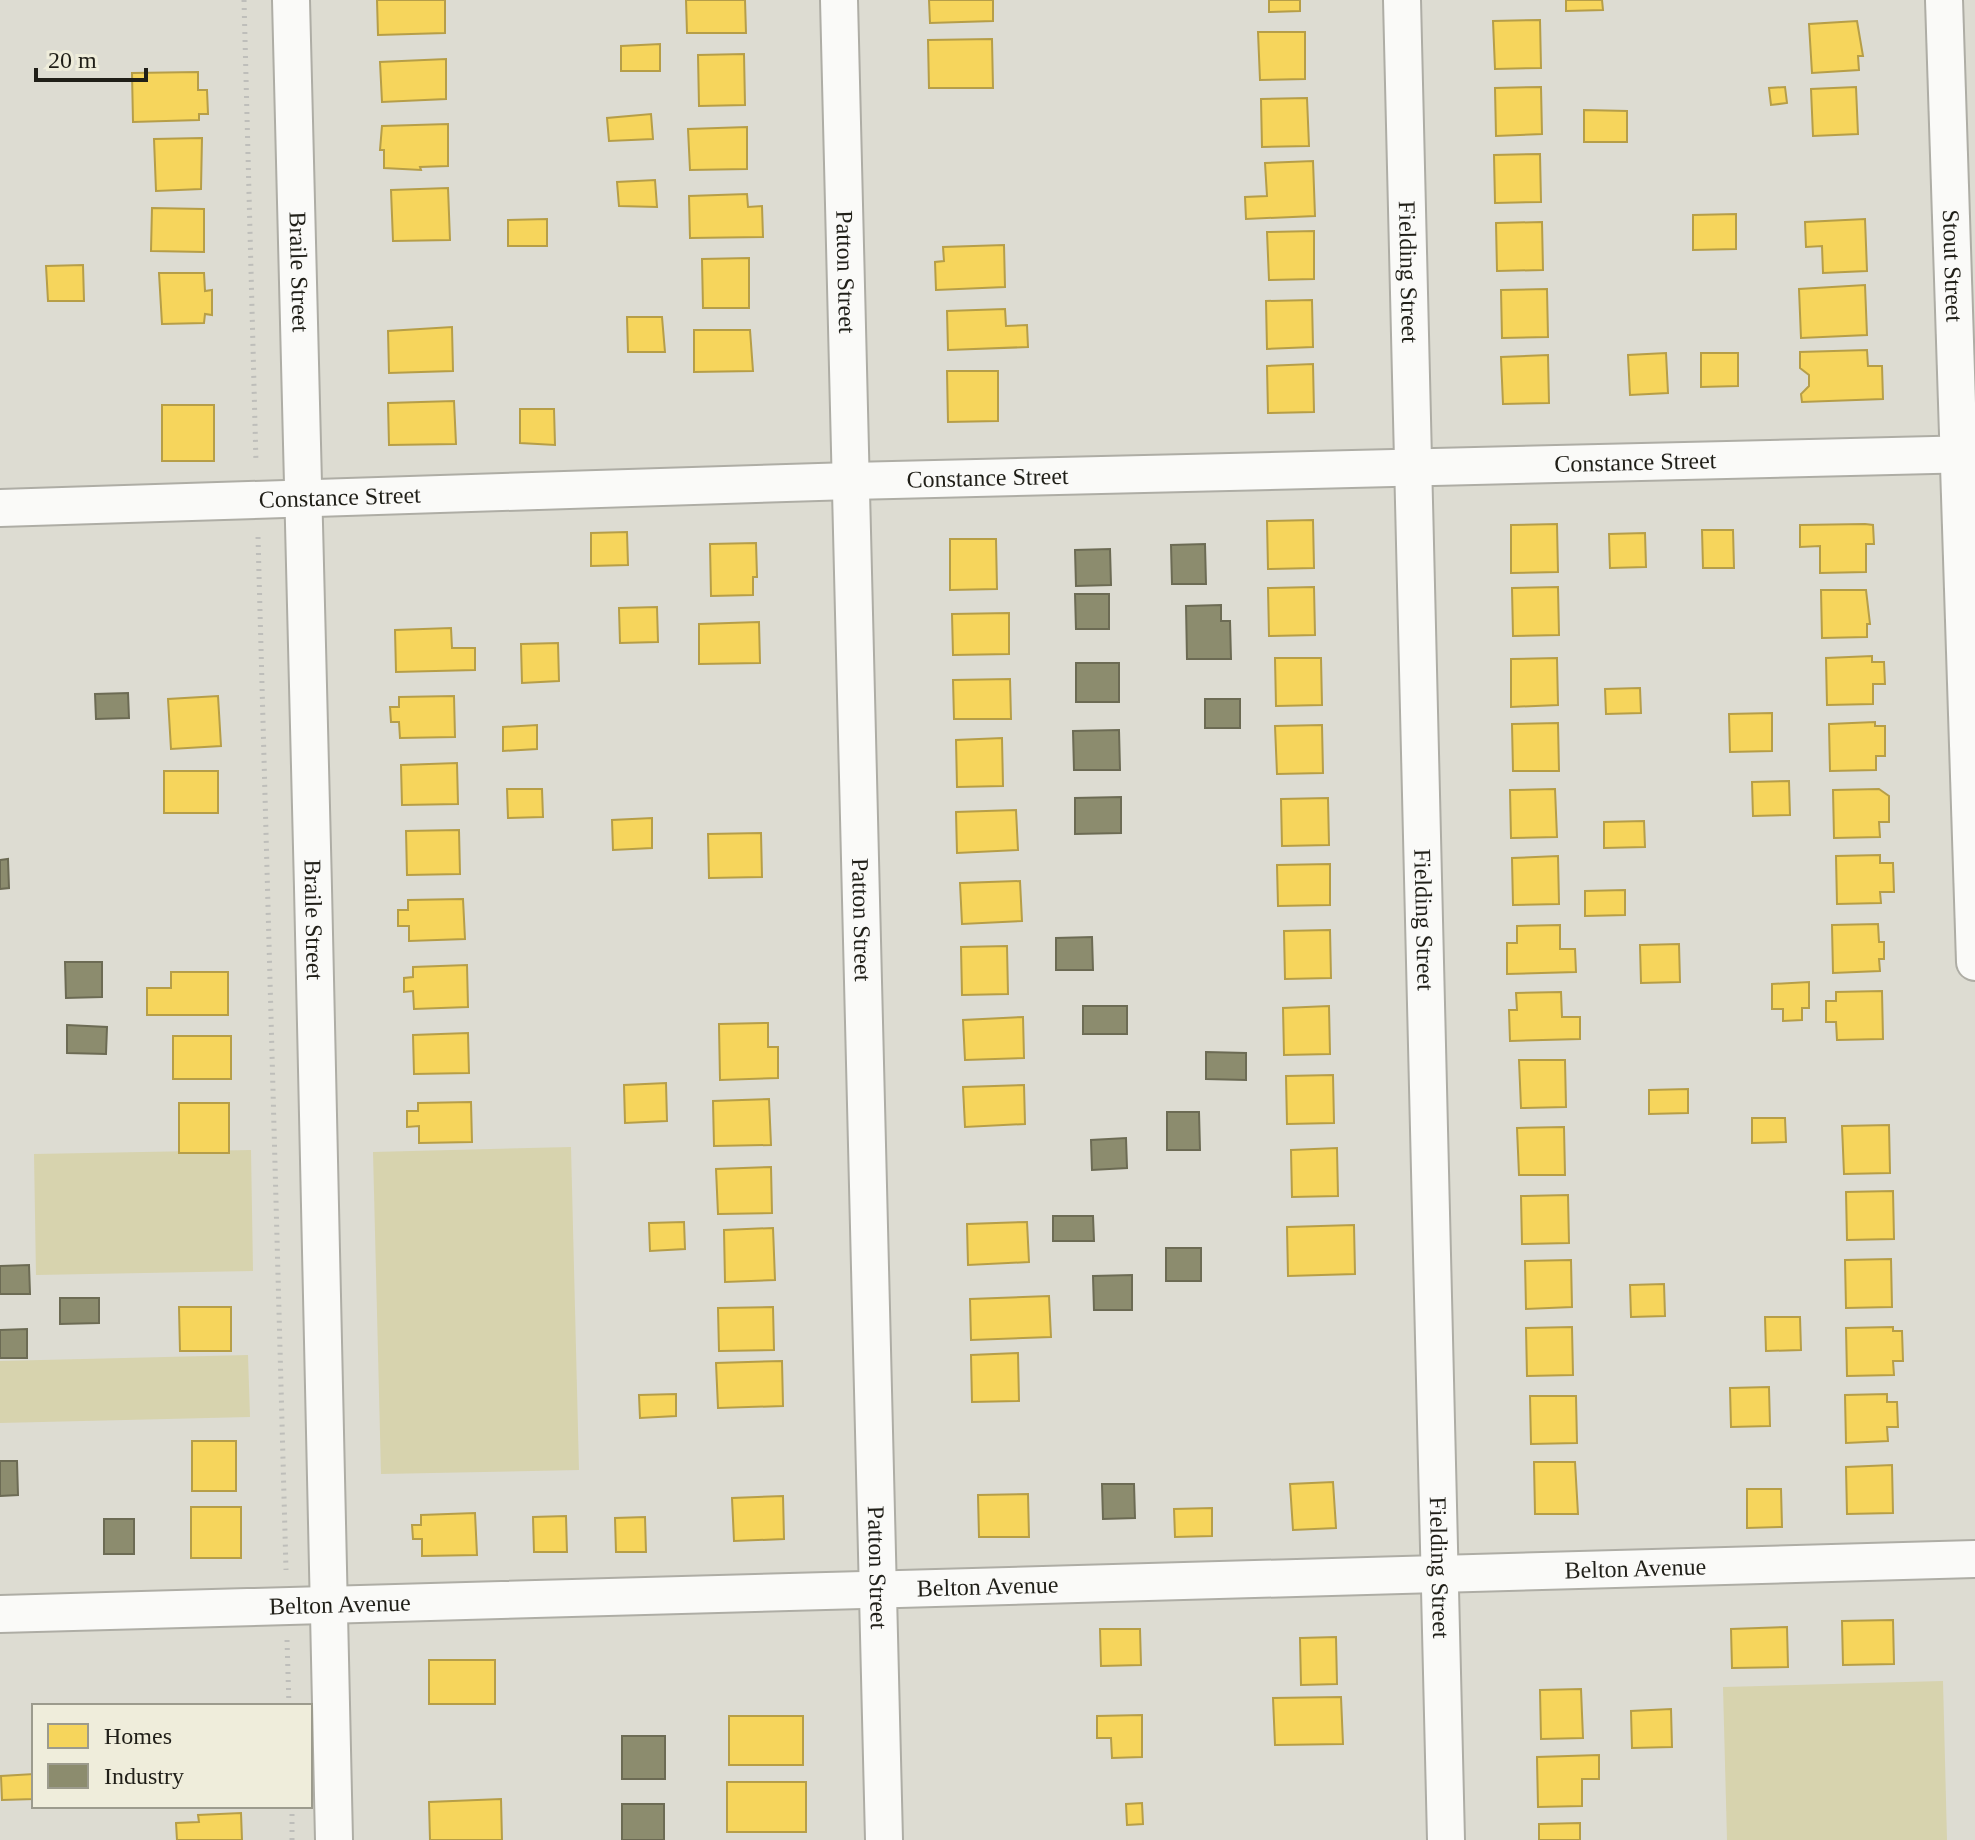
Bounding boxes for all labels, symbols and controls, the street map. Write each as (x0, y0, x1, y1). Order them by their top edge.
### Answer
scale bar (36, 32, 146, 82)
text: 20 m (48, 47, 97, 73)
street label: Fielding Street (1394, 201, 1423, 344)
street label: Stout Street (1938, 209, 1967, 323)
street label: Patton Street (831, 210, 860, 334)
street label: Braile Street (284, 211, 314, 333)
street label: Constance Street (1554, 447, 1717, 477)
street label: Constance Street (906, 463, 1069, 493)
street label: Constance Street (258, 482, 422, 513)
street label: Fielding Street (1409, 848, 1439, 991)
street label: Patton Street (847, 858, 876, 982)
street label: Braile Street (299, 859, 328, 981)
street label: Fielding Street (1425, 1496, 1454, 1639)
street label: Patton Street (863, 1506, 892, 1630)
street label: Belton Avenue (1564, 1553, 1706, 1583)
street label: Belton Avenue (916, 1572, 1059, 1601)
street label: Belton Avenue (269, 1590, 411, 1620)
legend (32, 1704, 312, 1808)
text: Homes (104, 1723, 172, 1749)
text: Industry (104, 1763, 184, 1789)

